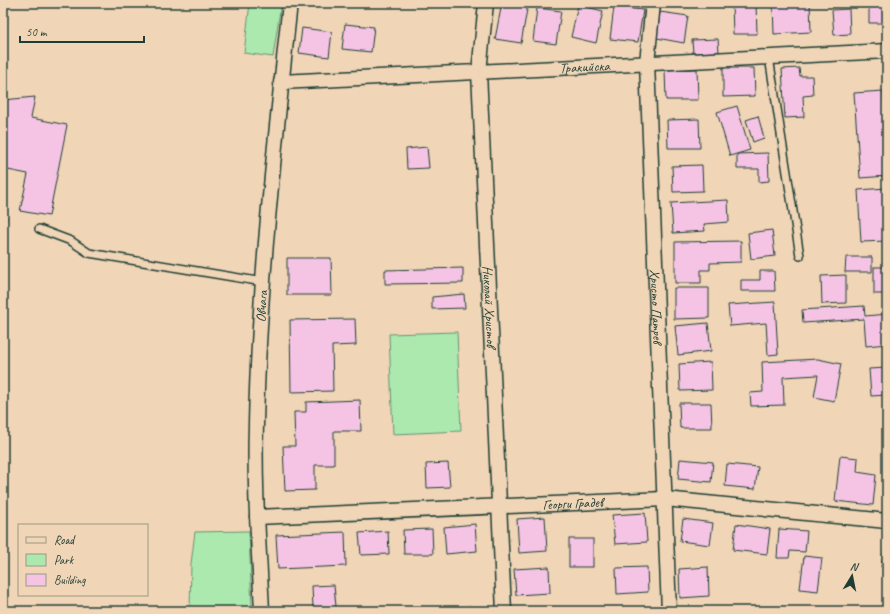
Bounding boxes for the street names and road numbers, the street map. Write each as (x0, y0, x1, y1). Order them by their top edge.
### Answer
street label: Тракийска (559, 57, 611, 77)
street label: Николай Христов (479, 265, 500, 351)
street label: Христо Патрев (646, 269, 666, 347)
street label: Овчага (252, 289, 271, 323)
street label: Георги Градев (542, 494, 606, 513)

